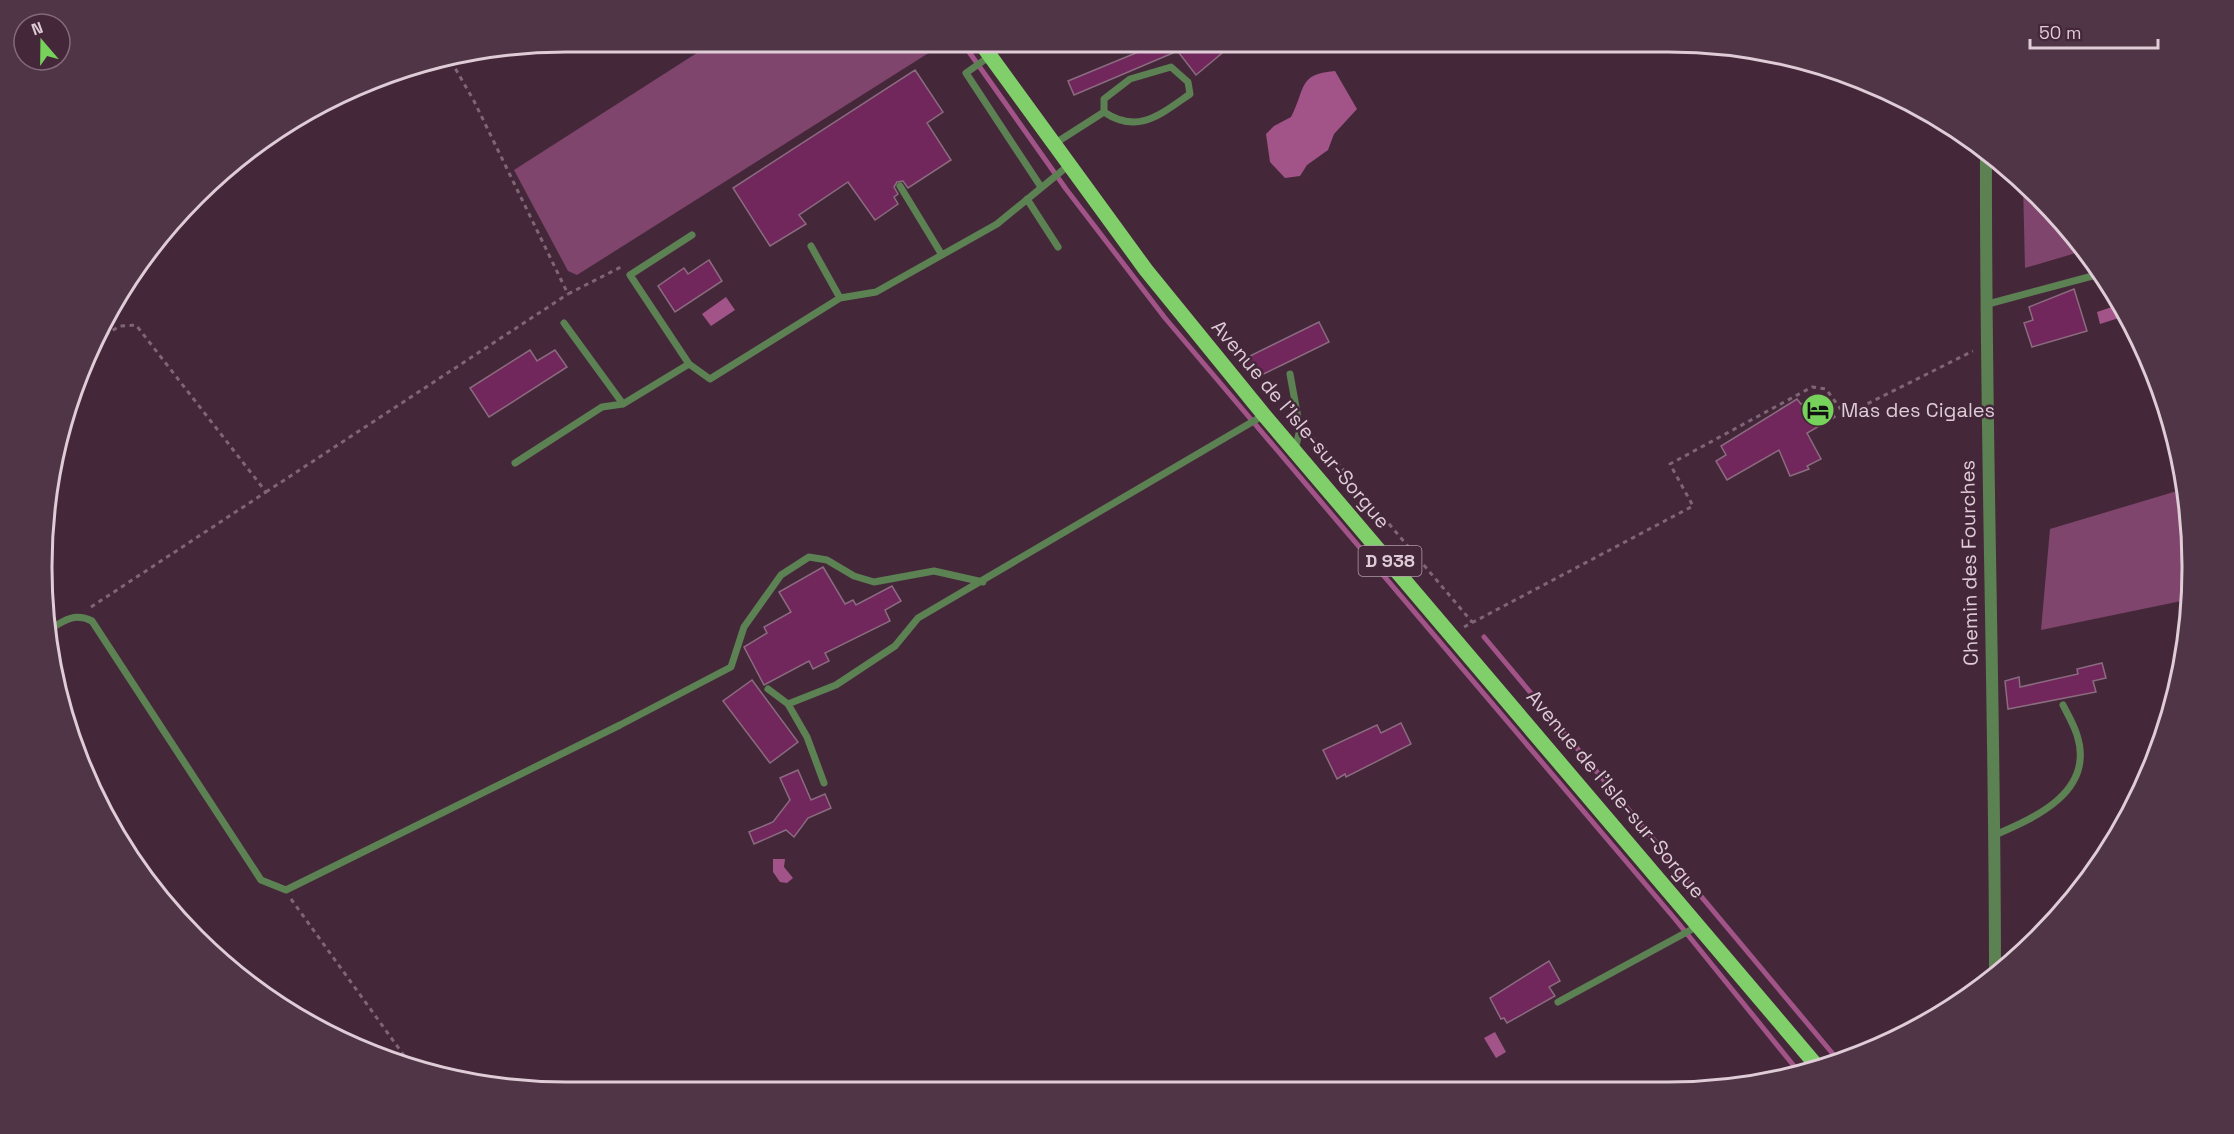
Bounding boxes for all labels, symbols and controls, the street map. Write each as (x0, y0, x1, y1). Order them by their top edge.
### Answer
north arrow (12, 12, 72, 72)
scale bar (2030, 12, 2158, 50)
text: N (28, 17, 46, 40)
text: 50 m (2039, 21, 2081, 44)
street label: Avenue de l'Isle-sur-Sorgue (1206, 314, 1396, 534)
hotel icon: Mas des Cigales (1800, 392, 1836, 428)
place label: Mas des Cigales (1841, 397, 1995, 423)
street label: Chemin des Fourches (1954, 460, 1984, 666)
road number: D 938 (1358, 546, 1422, 576)
street label: Avenue de l'Isle-sur-Sorgue (1521, 684, 1711, 904)

